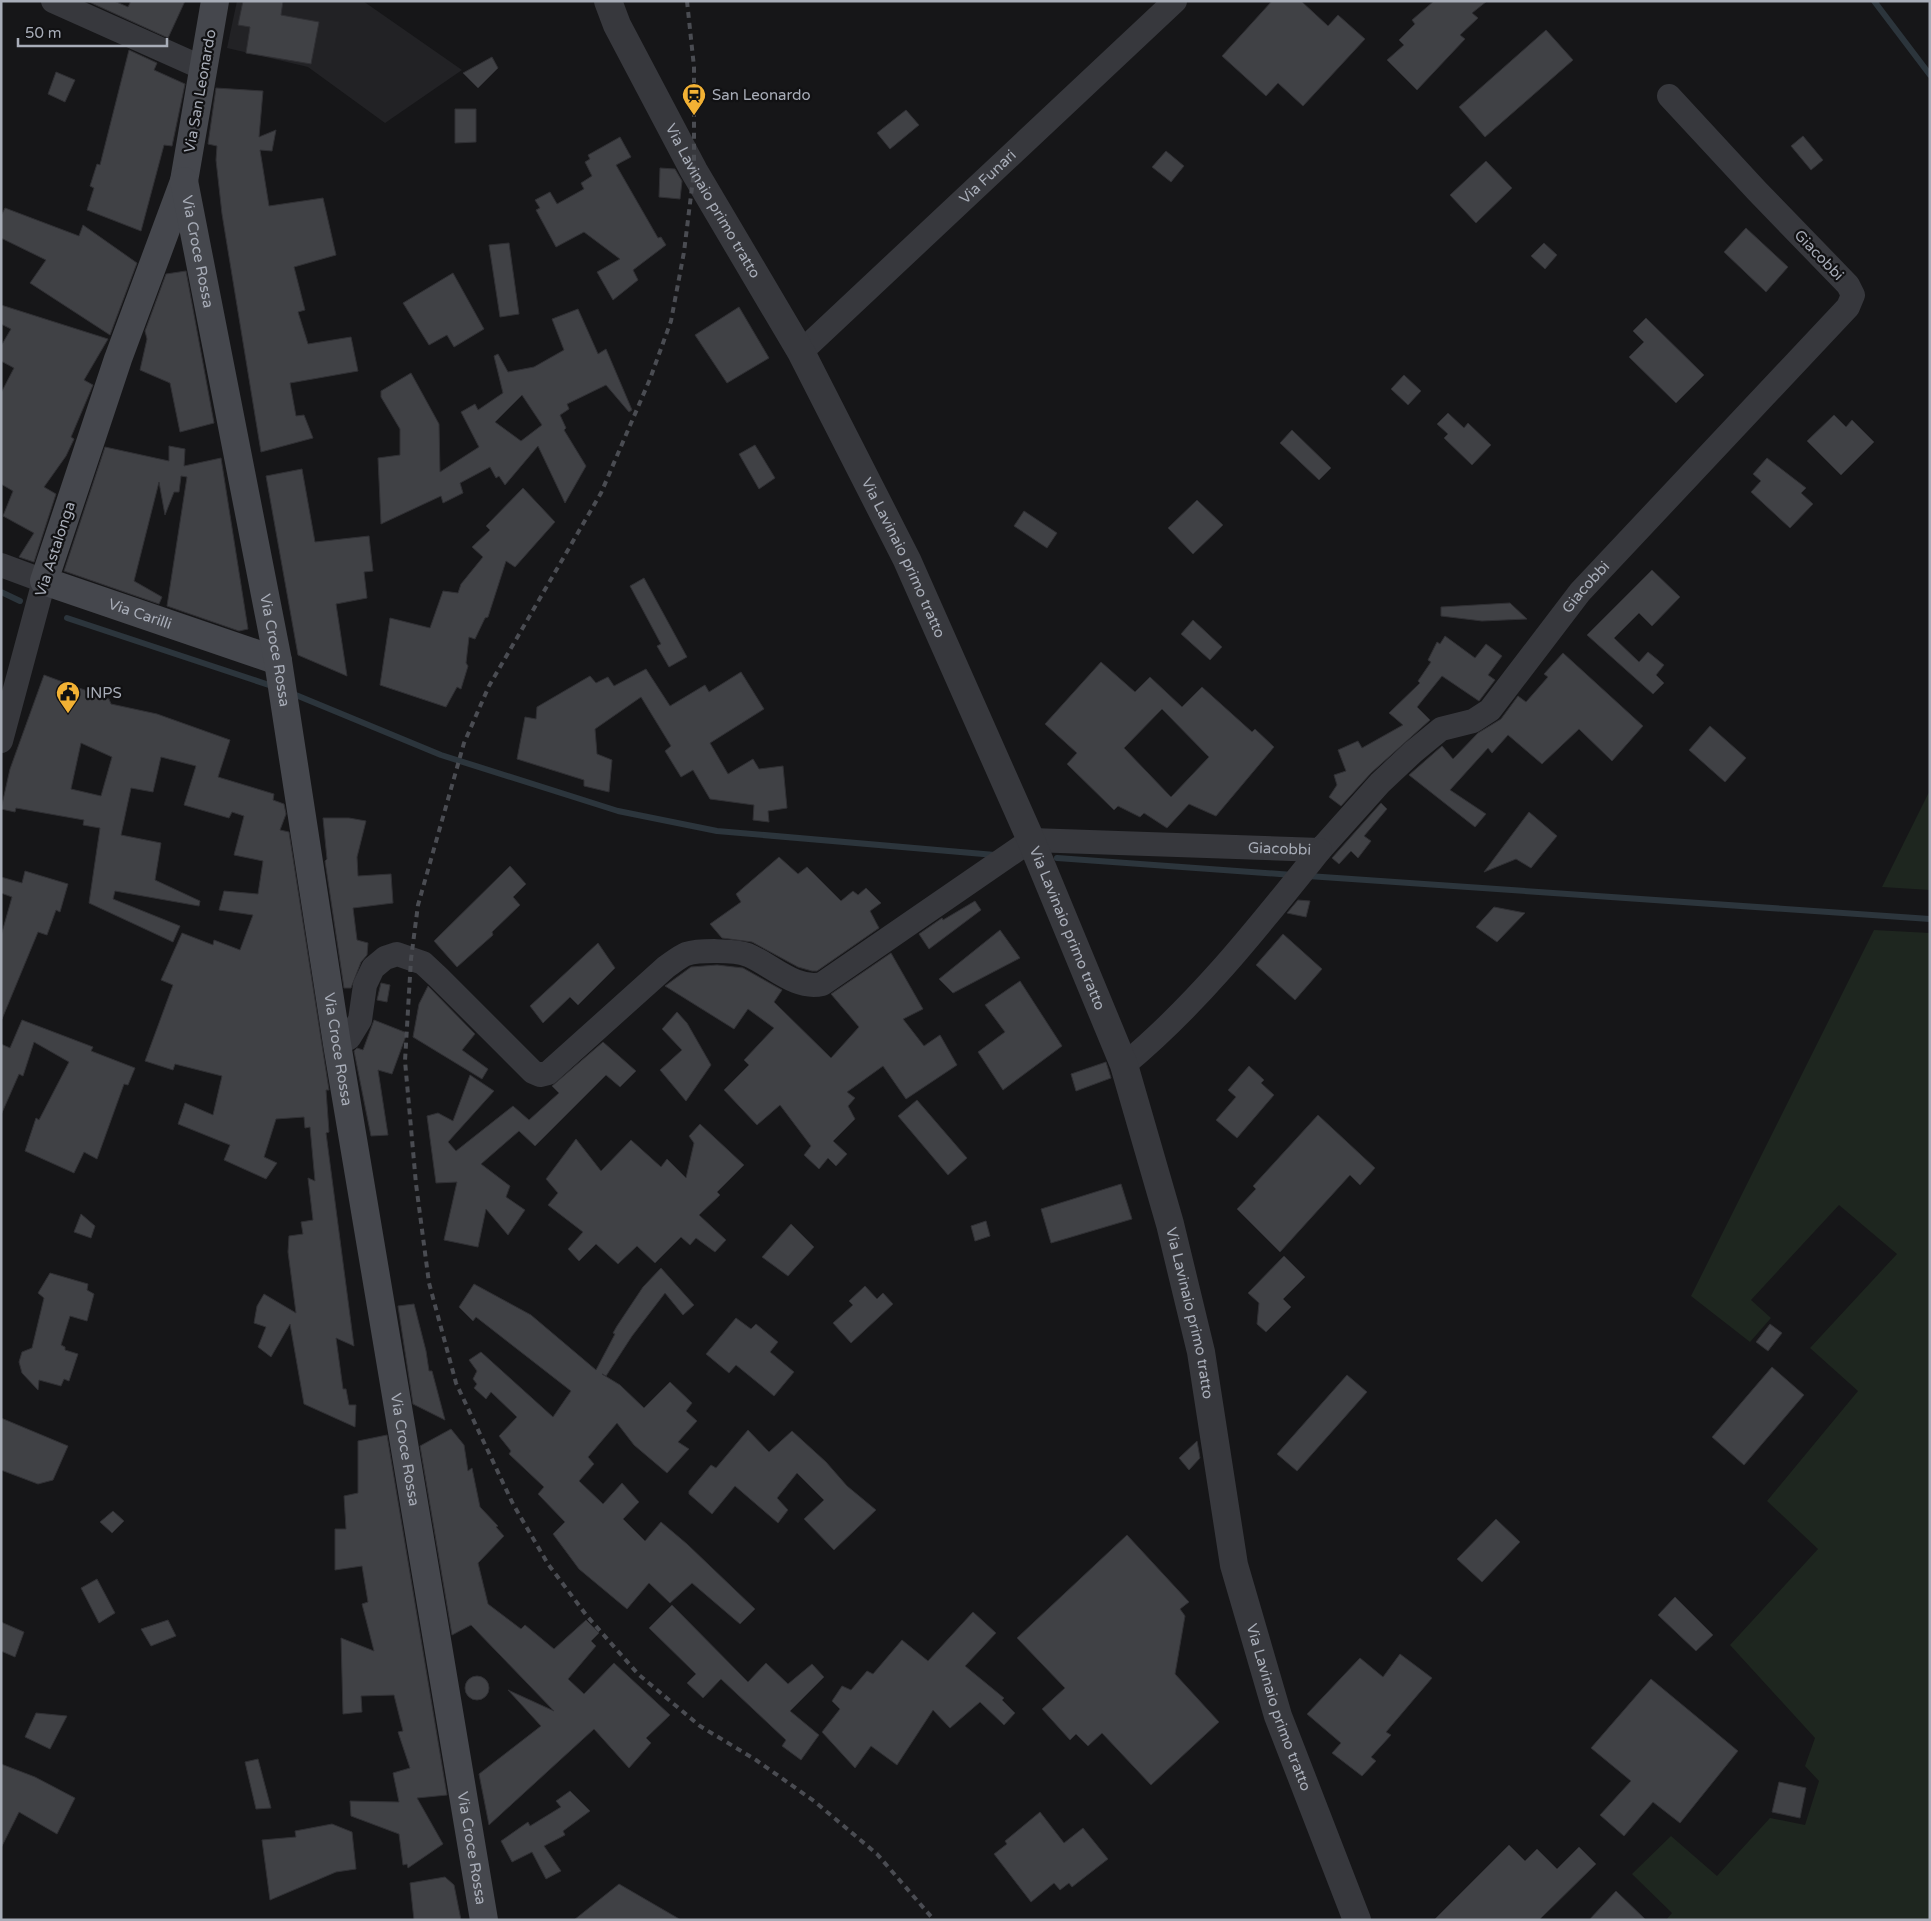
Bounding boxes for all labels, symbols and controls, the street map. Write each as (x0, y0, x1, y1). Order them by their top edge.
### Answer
scale bar (18, 15, 166, 47)
text: 50 m (25, 24, 62, 42)
street label: Via San Leonardo (180, 28, 220, 154)
station icon: San Leonardo (681, 82, 707, 116)
place label: San Leonardo (712, 86, 811, 104)
street label: Via Lavinaio primo tratto (662, 120, 764, 281)
street label: Via Funari (956, 146, 1020, 208)
street label: Via Croce Rossa (178, 194, 218, 309)
street label: Giacobbi (1791, 226, 1847, 284)
street label: Via Lavinaio primo tratto (858, 475, 949, 641)
street label: Via Astalonga (31, 499, 79, 599)
street label: Giacobbi (1558, 557, 1613, 617)
street label: Via Croce Rossa (256, 592, 294, 708)
street label: Via Carilli (106, 595, 174, 633)
public building icon: INPS (55, 680, 81, 714)
place label: INPS (86, 684, 122, 702)
street label: Giacobbi (1248, 839, 1311, 859)
street label: Via Lavinaio primo tratto (1026, 844, 1109, 1013)
street label: Via Croce Rossa (320, 991, 356, 1107)
street label: Via Lavinaio primo tratto (1162, 1225, 1217, 1400)
street label: Via Croce Rossa (387, 1392, 423, 1508)
street label: Via Lavinaio primo tratto (1243, 1621, 1315, 1793)
street label: Via Croce Rossa (454, 1790, 490, 1906)

